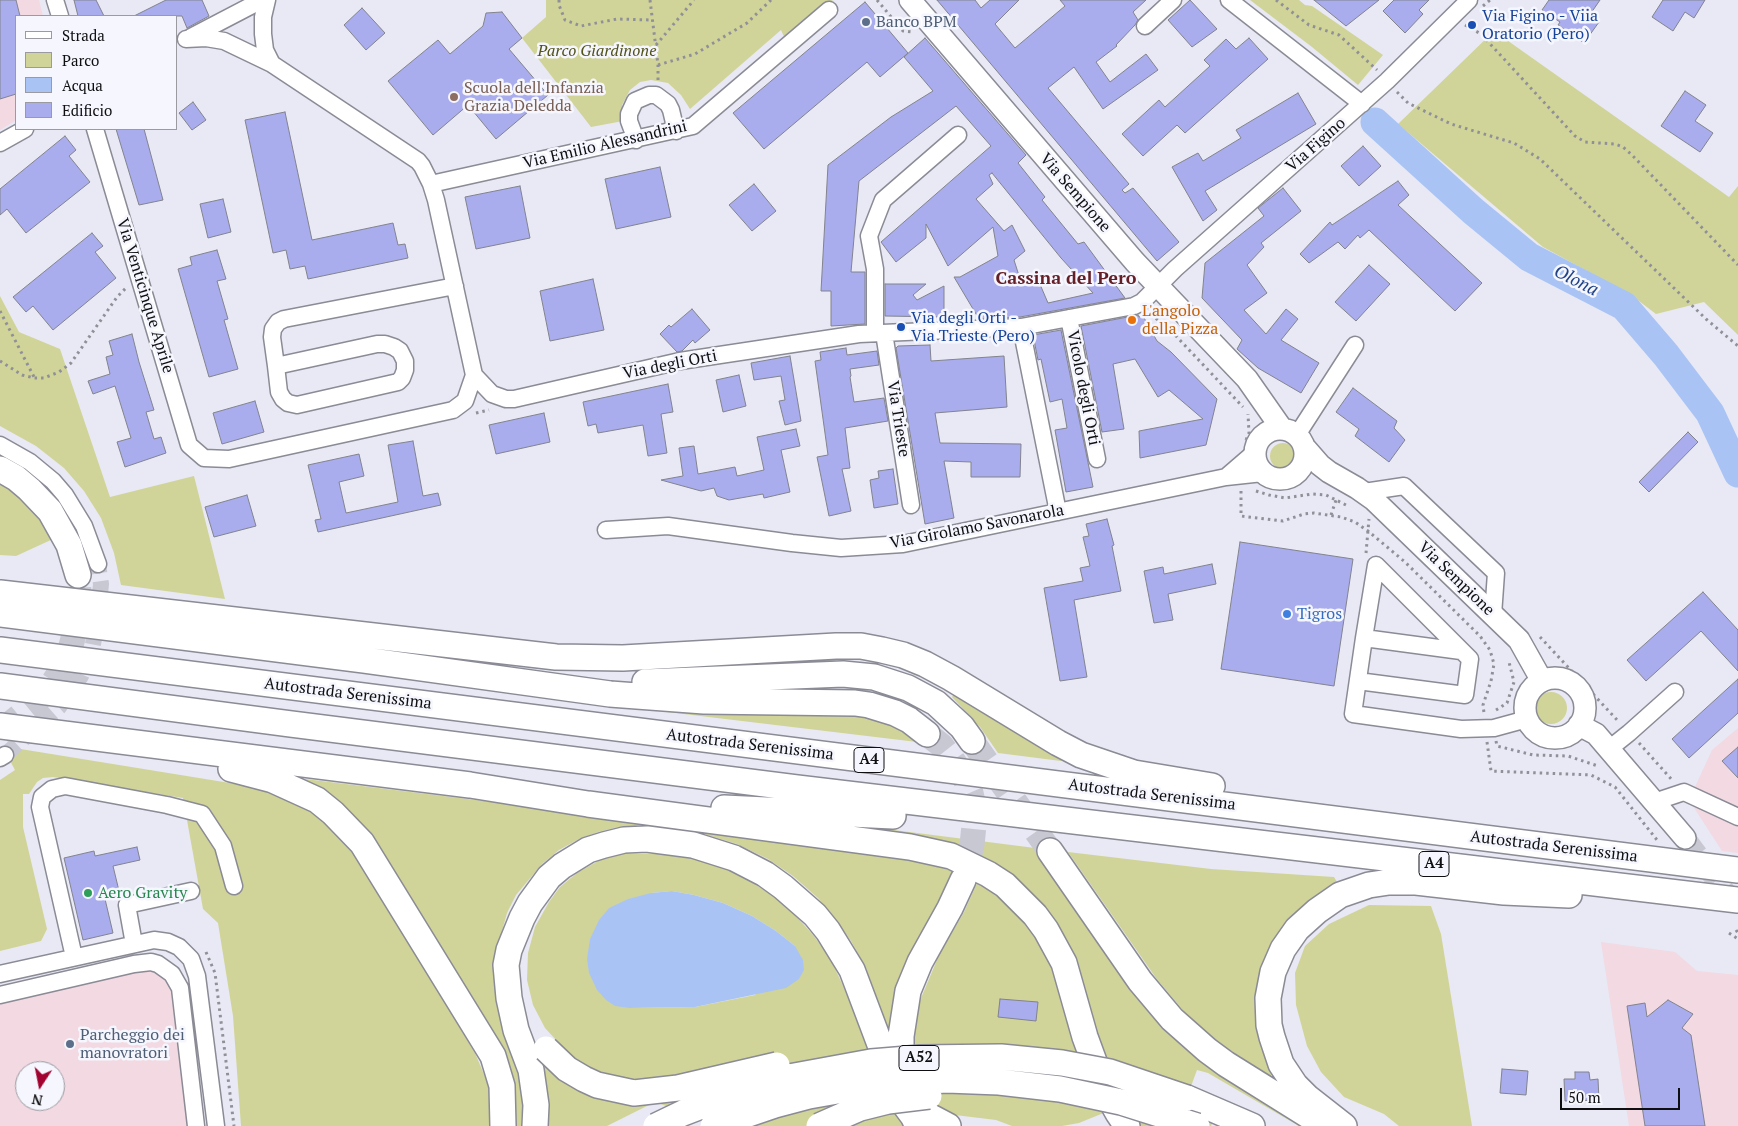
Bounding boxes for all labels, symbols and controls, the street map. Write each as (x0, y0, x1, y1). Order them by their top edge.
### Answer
place label: Via Figino - Viia Oratorio (Pero) (1482, 6, 1598, 44)
place label: Banco BPM (876, 12, 957, 32)
legend (15, 15, 178, 130)
marker: Banco BPM (860, 16, 872, 28)
marker: Via Figino - Viia Oratorio (Pero) (1466, 19, 1478, 31)
text: Strada (62, 25, 105, 45)
park label: Parco Giardinone (538, 41, 656, 61)
text: Parco (62, 50, 99, 70)
text: Acqua (62, 75, 103, 95)
place label: Scuola dell'Infanzia Grazia Deledda (464, 78, 604, 116)
marker: Scuola dell'Infanzia Grazia Deledda (448, 91, 460, 103)
text: Edificio (62, 100, 112, 120)
street label: Via Figino (1282, 114, 1350, 176)
street label: Via Emilio Alessandrini (521, 117, 689, 173)
street label: Via Sempione (1035, 150, 1115, 236)
street label: Via Venticinque Aprile (112, 216, 178, 376)
water label: Olona (1550, 261, 1602, 301)
district label: Cassina del Pero (996, 268, 1136, 290)
place label: L'angolo della Pizza (1142, 301, 1218, 339)
place label: Via degli Orti - Via Trieste (Pero) (911, 308, 1035, 346)
marker: L'angolo della Pizza (1126, 314, 1138, 326)
marker: Via degli Orti - Via Trieste (Pero) (895, 321, 907, 333)
street label: Vicolo degli Orti (1062, 329, 1104, 447)
street label: Via degli Orti (621, 346, 719, 384)
street label: Via Trieste (882, 379, 914, 459)
street label: Via Girolamo Savonarola (888, 501, 1066, 553)
street label: Via Sempione (1414, 538, 1498, 620)
place label: Tigros (1297, 604, 1342, 624)
marker: Tigros (1281, 608, 1293, 620)
street label: Autostrada Serenissima (263, 674, 433, 714)
street label: Autostrada Serenissima (665, 725, 835, 765)
road number: A4 (854, 748, 884, 772)
street label: Autostrada Serenissima (1067, 775, 1237, 815)
street label: Autostrada Serenissima (1469, 827, 1639, 867)
road number: A4 (1419, 852, 1449, 876)
place label: Aero Gravity (98, 883, 187, 903)
marker: Aero Gravity (82, 887, 94, 899)
place label: Parcheggio dei manovratori (80, 1025, 185, 1063)
marker: Parcheggio dei manovratori (64, 1038, 76, 1050)
road number: A52 (899, 1046, 939, 1070)
north arrow (15, 1061, 65, 1111)
scale bar (1563, 1078, 1683, 1110)
text: 50 m (1568, 1087, 1601, 1107)
text: N (30, 1090, 44, 1111)

